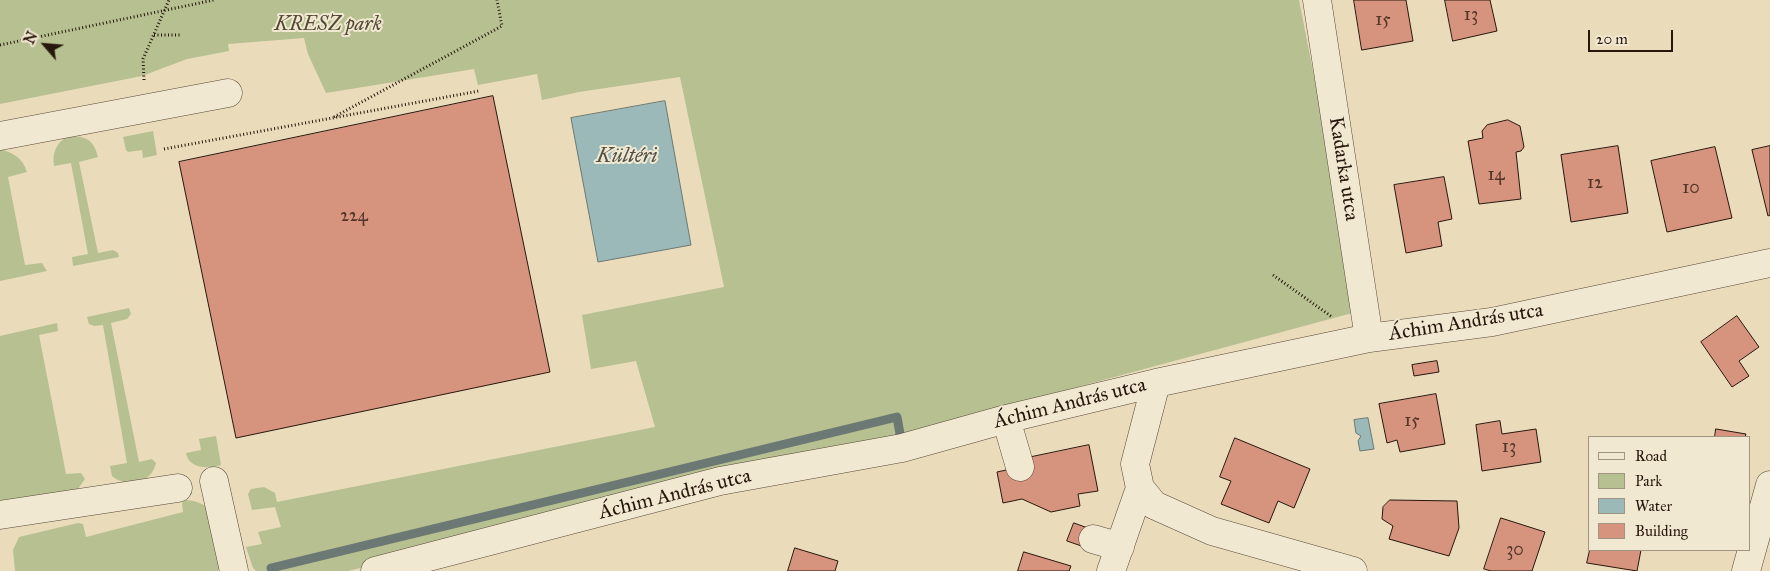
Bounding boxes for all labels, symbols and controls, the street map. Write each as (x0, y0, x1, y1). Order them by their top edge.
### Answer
house number: 13 (1464, 5, 1478, 27)
house number: 15 (1375, 10, 1391, 32)
park label: KRESZ park (274, 13, 382, 37)
north arrow (20, 20, 70, 70)
scale bar (1590, 20, 1675, 52)
text: N (21, 29, 41, 47)
text: 20 m (1596, 30, 1628, 48)
street label: Kadarka utca (1323, 115, 1363, 223)
water label: Kültéri (597, 144, 657, 170)
house number: 14 (1487, 165, 1505, 187)
house number: 12 (1587, 173, 1603, 195)
house number: 10 (1682, 178, 1700, 200)
house number: 224 (340, 206, 368, 228)
street label: Áchim András utca (1387, 299, 1545, 347)
street label: Áchim András utca (991, 373, 1149, 435)
house number: 15 (1404, 411, 1420, 433)
legend (1588, 436, 1750, 551)
house number: 13 (1502, 437, 1516, 459)
text: Road (1635, 447, 1667, 465)
street label: Áchim András utca (596, 464, 754, 526)
text: Park (1635, 472, 1662, 490)
text: Water (1635, 497, 1672, 515)
text: Building (1635, 522, 1688, 540)
house number: 30 (1506, 540, 1524, 562)

